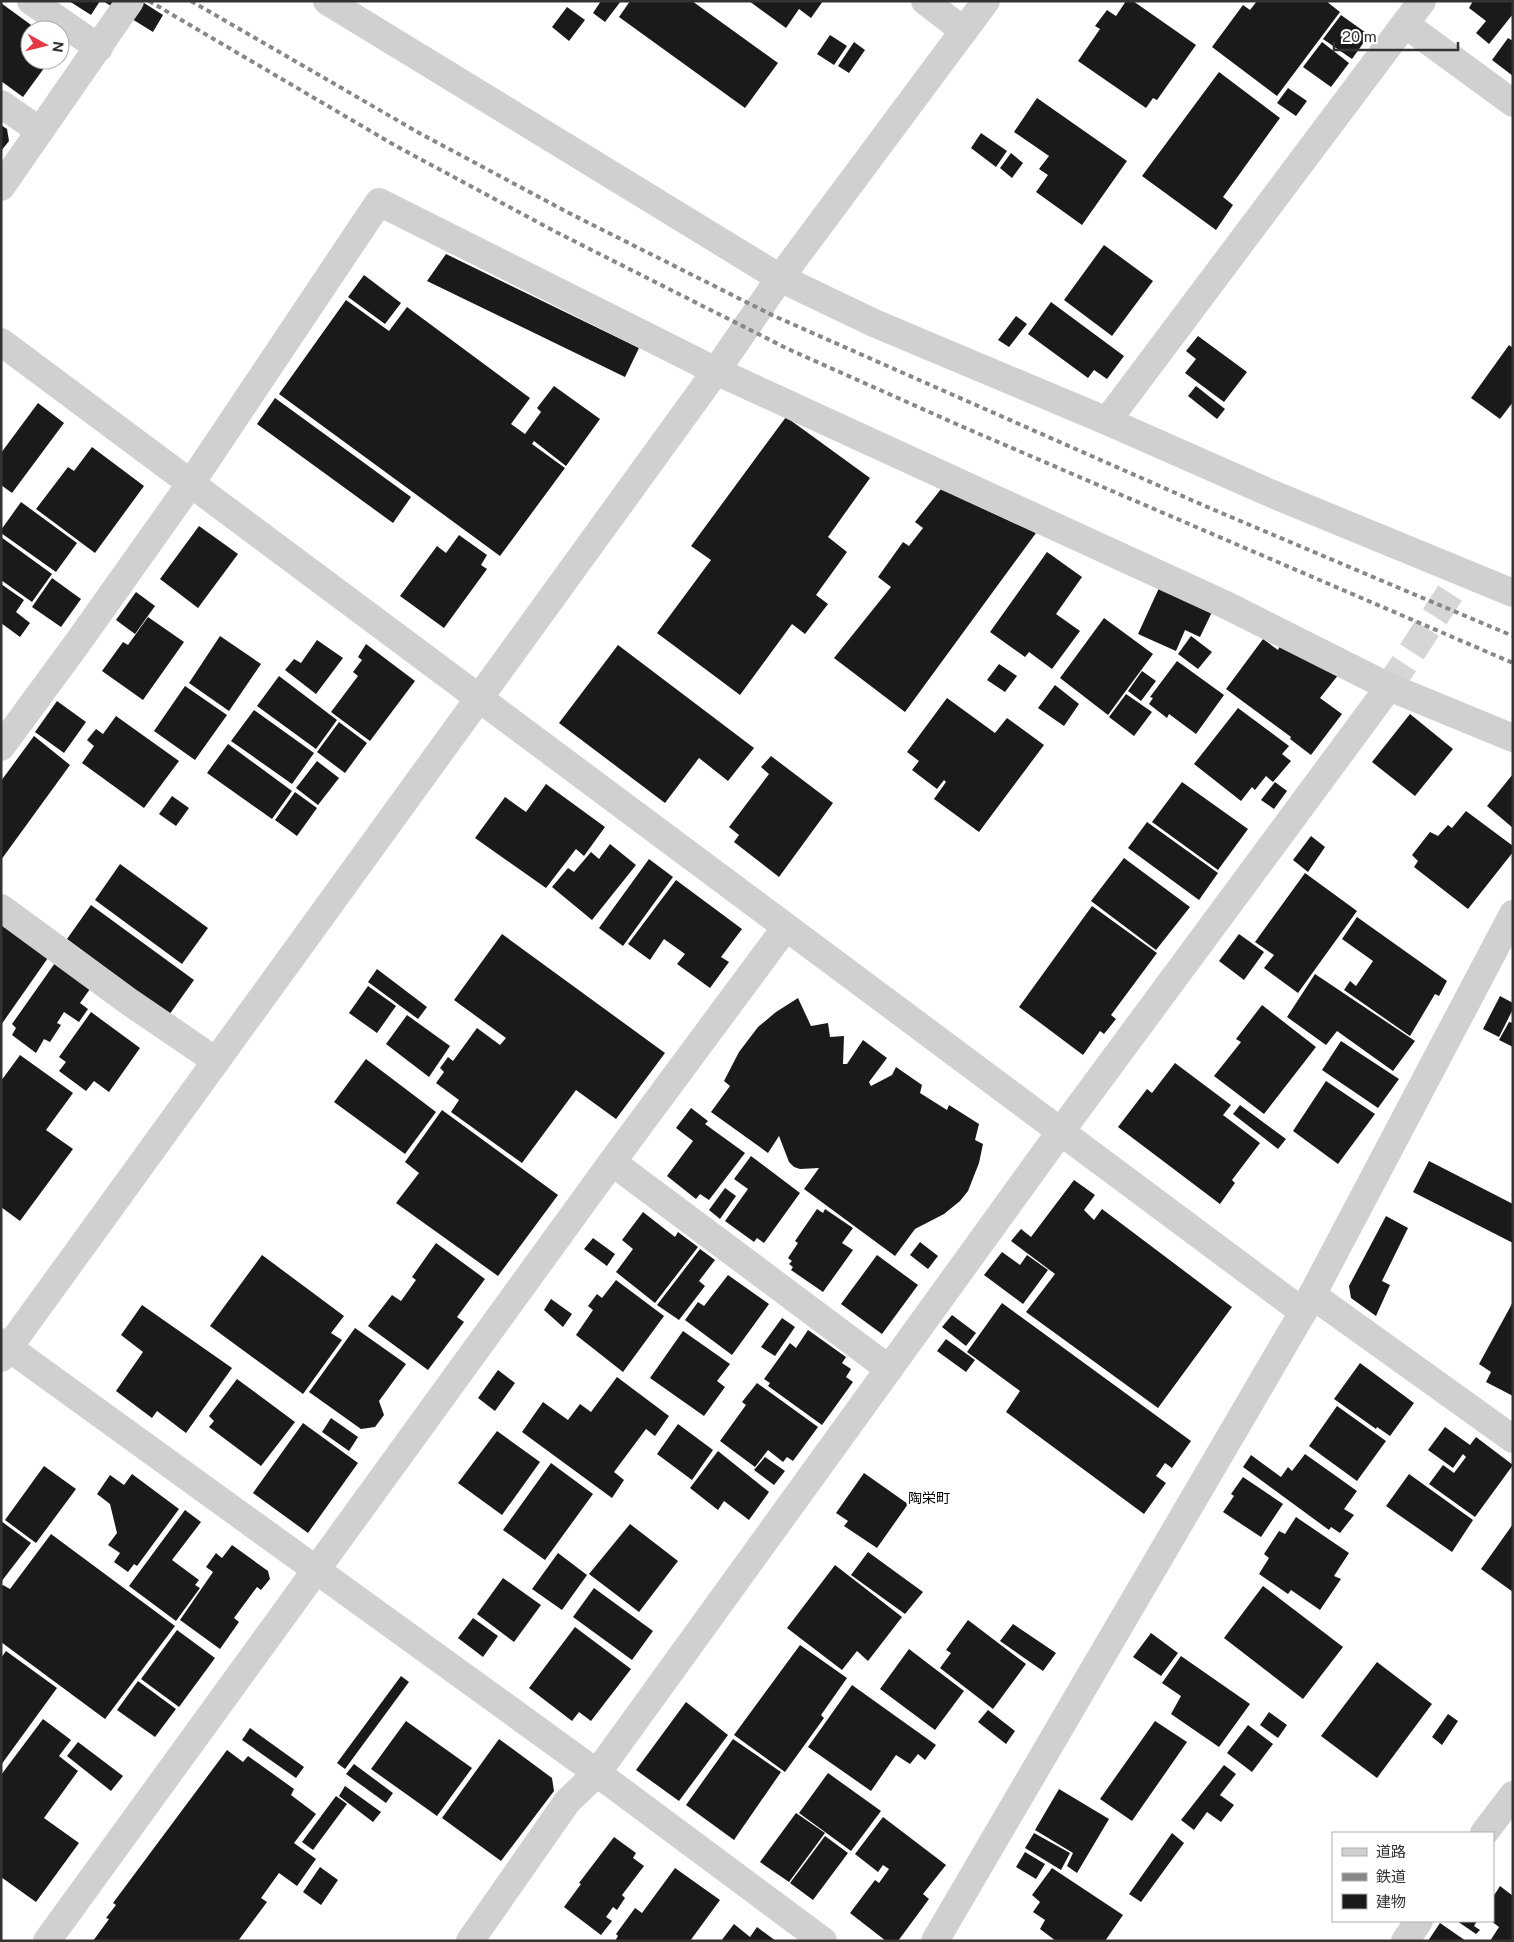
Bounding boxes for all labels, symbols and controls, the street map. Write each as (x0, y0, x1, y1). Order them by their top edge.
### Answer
north arrow (20, 20, 70, 70)
scale bar (1334, 20, 1458, 52)
text: 20 m (1342, 28, 1377, 45)
text: N (49, 40, 67, 53)
district label: 陶栄町 (908, 1490, 950, 1506)
legend (1332, 1832, 1494, 1922)
text: 道路 (1376, 1843, 1406, 1860)
text: 鉄道 (1376, 1868, 1406, 1885)
text: 建物 (1376, 1893, 1406, 1910)

